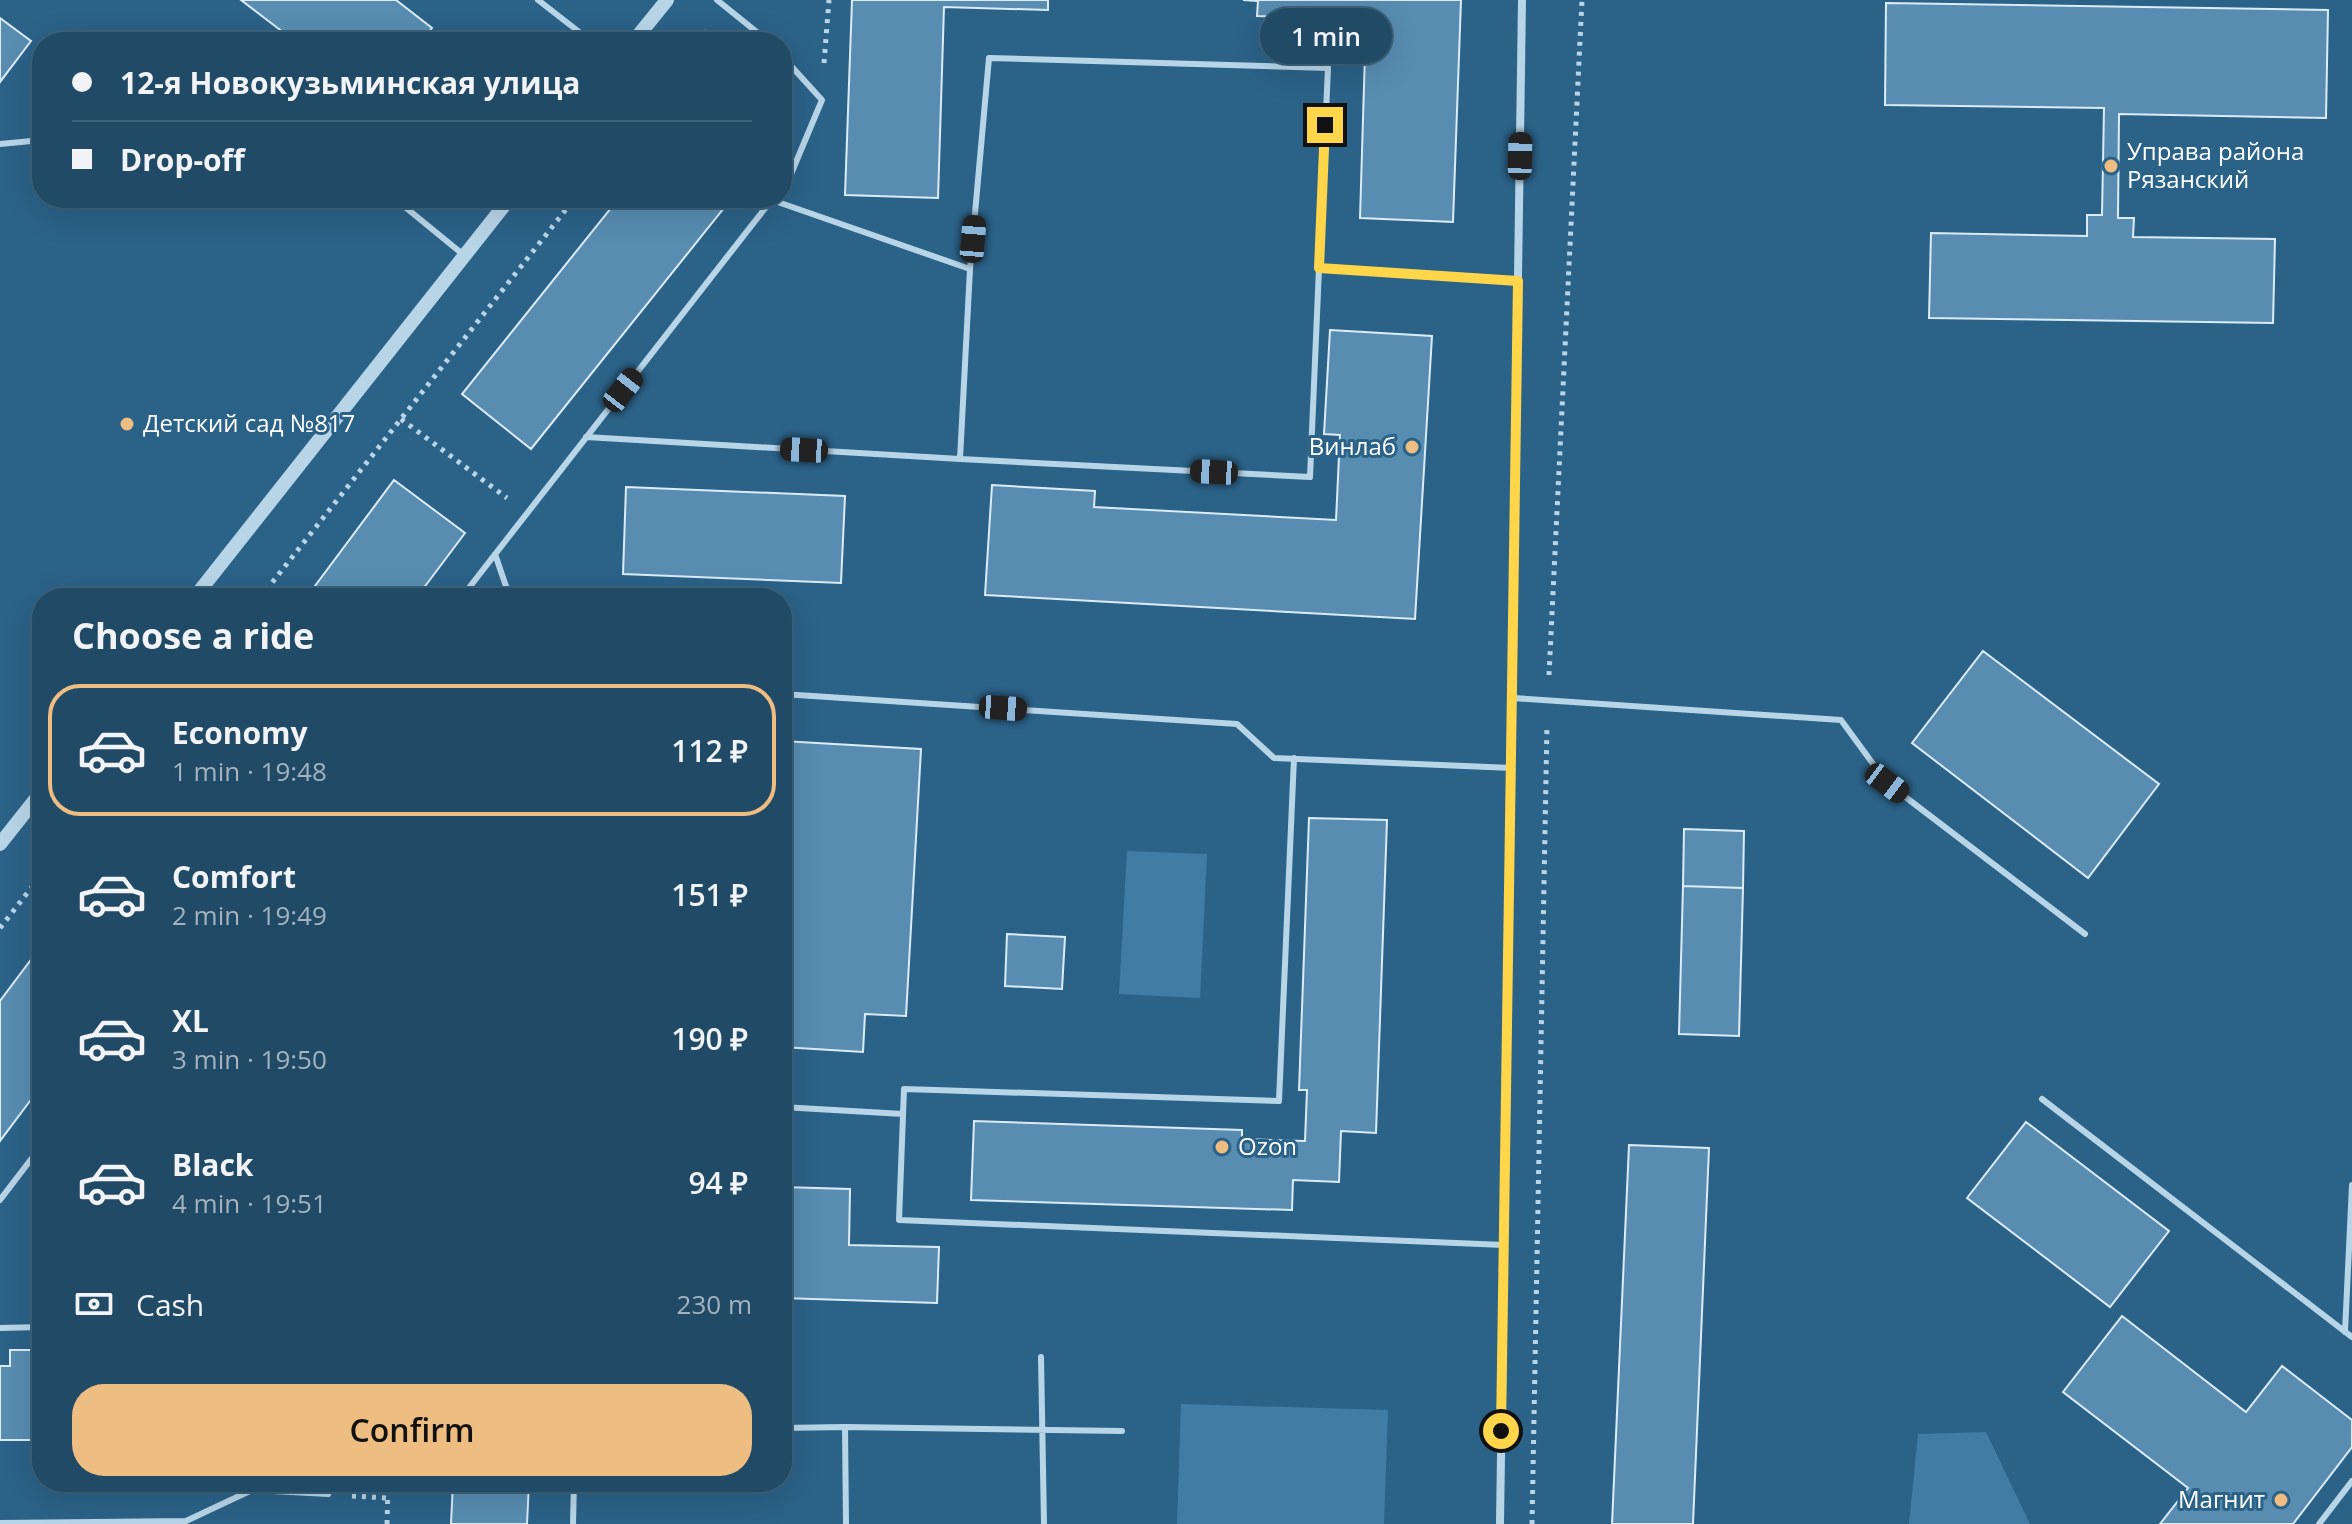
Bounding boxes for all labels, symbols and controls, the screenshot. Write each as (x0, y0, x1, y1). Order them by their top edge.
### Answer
callout: 1 min (1259, 9, 1391, 65)
text: 1 min (1291, 18, 1361, 54)
text: 12-я Новокузьминская улица (120, 62, 581, 103)
route end (1307, 107, 1343, 143)
car (1508, 132, 1532, 180)
place label: Управа района Рязанский (2127, 134, 2304, 195)
text: Drop-off (120, 139, 245, 180)
marker: Управа района Рязанский (2102, 157, 2120, 175)
car (959, 214, 987, 264)
car (599, 364, 647, 416)
place label: Детский сад №817 (143, 406, 355, 439)
marker: Детский сад №817 (118, 415, 136, 433)
place label: Винлаб (1309, 429, 1396, 462)
car (779, 437, 829, 463)
marker: Винлаб (1403, 438, 1421, 456)
car (1189, 459, 1239, 485)
text: Choose a ride (72, 611, 314, 660)
car (978, 694, 1028, 722)
text: Economy (172, 712, 308, 753)
icon: car (76, 714, 148, 786)
text: 112 ₽ (671, 730, 748, 771)
text: 1 min · 19:48 (172, 753, 327, 789)
car (1861, 759, 1913, 807)
text: Comfort (172, 856, 296, 897)
icon: car (76, 858, 148, 930)
text: 151 ₽ (671, 874, 748, 915)
text: 2 min · 19:49 (172, 897, 327, 933)
text: XL (172, 1000, 209, 1041)
icon: car (76, 1002, 148, 1074)
text: 190 ₽ (671, 1018, 748, 1059)
text: 3 min · 19:50 (172, 1041, 327, 1077)
place label: Ozon (1238, 1129, 1297, 1162)
marker: Ozon (1213, 1138, 1231, 1156)
text: Black (172, 1144, 253, 1185)
icon: car (76, 1146, 148, 1218)
text: 94 ₽ (688, 1162, 748, 1203)
text: 4 min · 19:51 (172, 1185, 327, 1221)
icon: cash (72, 1282, 116, 1326)
text: Cash (136, 1284, 204, 1325)
text: 230 m (677, 1286, 752, 1322)
button: Confirm (72, 1384, 752, 1476)
route start (1483, 1413, 1519, 1449)
place label: Магнит (2178, 1482, 2265, 1515)
marker: Магнит (2272, 1491, 2290, 1509)

